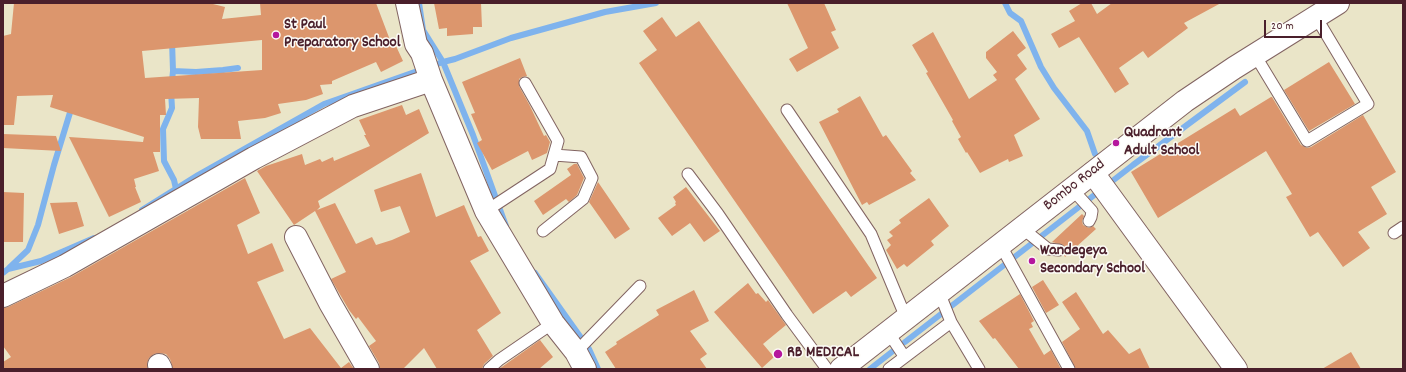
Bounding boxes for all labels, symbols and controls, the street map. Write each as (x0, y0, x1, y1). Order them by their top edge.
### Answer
scale bar (1266, 12, 1324, 38)
place label: St Paul Preparatory School (284, 16, 401, 54)
text: 20 m (1271, 18, 1294, 35)
marker: St Paul Preparatory School (271, 30, 281, 40)
place label: Quadrant Adult School (1124, 124, 1199, 162)
marker: Quadrant Adult School (1111, 138, 1121, 148)
street label: Bombo Road (1040, 156, 1110, 216)
place label: Wandegeya Secondary School (1040, 242, 1145, 280)
marker: Wandegeya Secondary School (1027, 256, 1037, 266)
place label: RB MEDICAL (787, 344, 859, 364)
marker: RB MEDICAL (772, 348, 784, 360)

